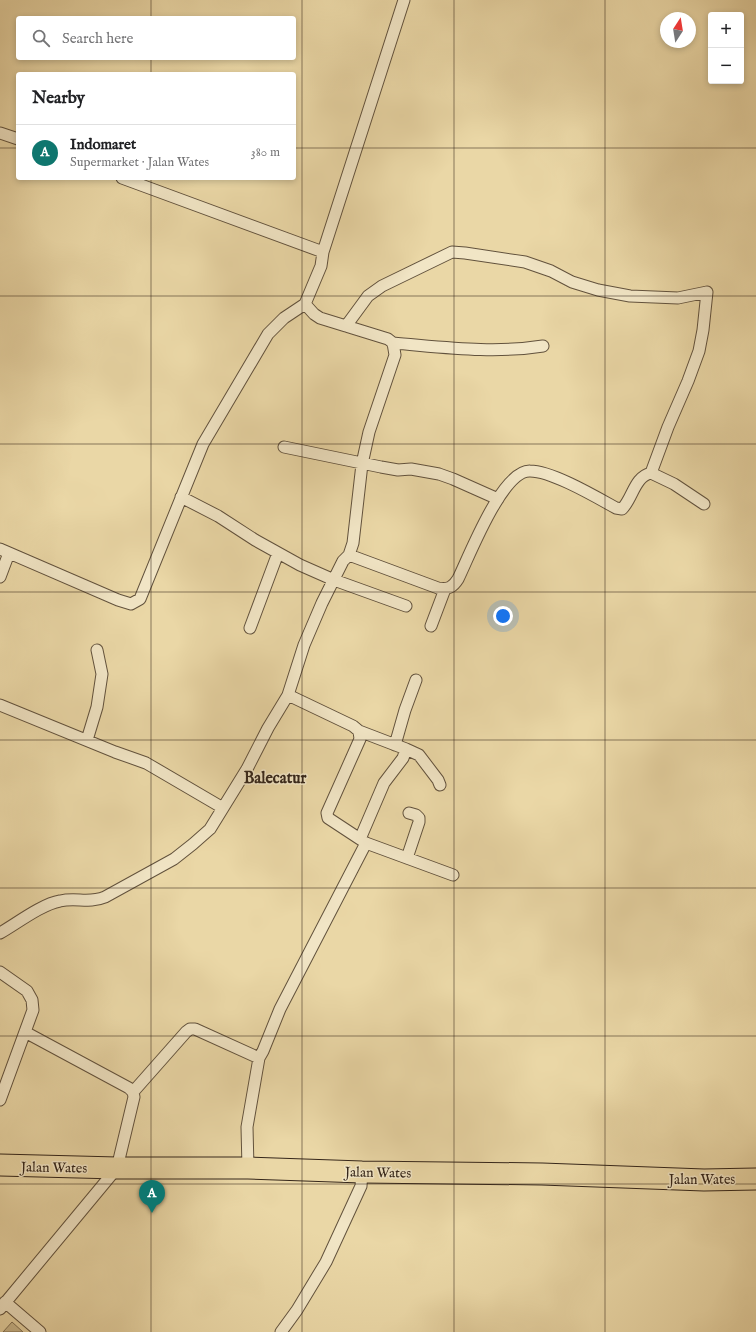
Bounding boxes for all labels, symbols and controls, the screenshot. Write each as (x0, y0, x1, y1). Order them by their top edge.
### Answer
north arrow (660, 12, 696, 48)
map controls (708, 12, 744, 84)
button: + (708, 12, 744, 48)
search box (16, 16, 296, 60)
icon: search (30, 27, 52, 49)
text: Search here (62, 29, 133, 48)
button: − (708, 48, 744, 84)
text: Nearby (32, 88, 85, 109)
text: Indomaret (70, 135, 136, 154)
text: A (41, 144, 49, 161)
text: 380 m (251, 144, 280, 161)
text: Supermarket · Jalan Wates (70, 154, 209, 171)
your location (493, 606, 513, 626)
district label: Balecatur (244, 769, 306, 789)
street label: Jalan Wates (19, 1158, 87, 1178)
street label: Jalan Wates (343, 1163, 411, 1183)
street label: Jalan Wates (667, 1171, 735, 1189)
pin: A (139, 1180, 165, 1213)

